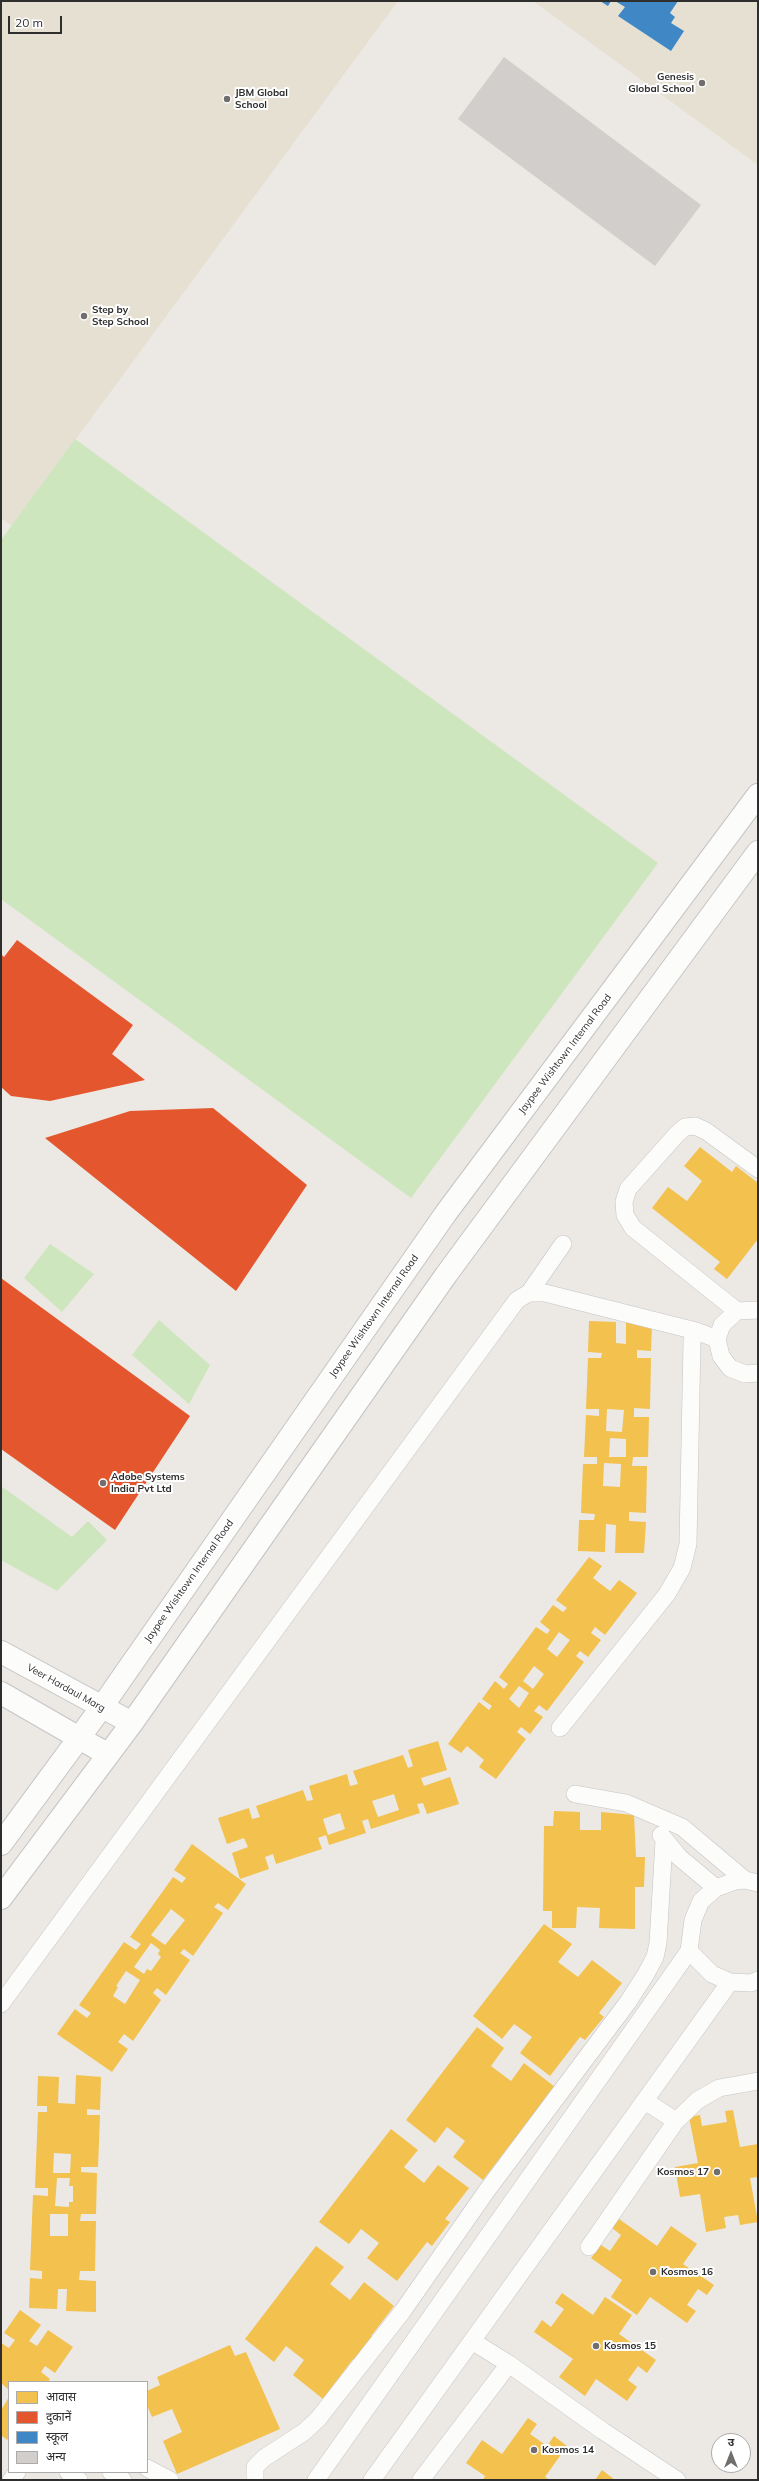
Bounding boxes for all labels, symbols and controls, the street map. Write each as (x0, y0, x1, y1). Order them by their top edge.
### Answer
scale bar (10, 8, 64, 34)
text: 20 m (15, 15, 43, 30)
place label: Genesis Global School (628, 71, 694, 94)
marker: Genesis Global School (697, 78, 707, 88)
place label: JBM Global School (235, 87, 288, 110)
marker: JBM Global School (222, 94, 232, 104)
place label: Step by Step School (92, 304, 149, 328)
marker: Step by Step School (79, 311, 89, 321)
street label: Jaypee Wishtown Internal Road (516, 992, 614, 1116)
street label: Jaypee Wishtown Internal Road (327, 1252, 421, 1380)
place label: Adobe Systems India Pvt Ltd (111, 1471, 185, 1494)
marker: Adobe Systems India Pvt Ltd (98, 1478, 108, 1488)
street label: Jaypee Wishtown Internal Road (142, 1517, 236, 1645)
street label: Veer Hardaul Marg (25, 1661, 107, 1715)
place label: Kosmos 17 (657, 2166, 709, 2178)
marker: Kosmos 17 (712, 2167, 722, 2177)
place label: Kosmos 16 (661, 2266, 713, 2278)
marker: Kosmos 16 (648, 2267, 658, 2277)
place label: Kosmos 15 (604, 2340, 656, 2352)
marker: Kosmos 15 (591, 2341, 601, 2351)
legend (8, 2381, 148, 2473)
text: आवास (46, 2389, 76, 2404)
text: दुकानें (46, 2409, 71, 2424)
text: स्कूल (46, 2429, 68, 2444)
north arrow (711, 2433, 751, 2473)
text: उ (728, 2435, 734, 2449)
place label: Kosmos 14 (542, 2444, 594, 2456)
marker: Kosmos 14 (529, 2445, 539, 2455)
text: अन्य (46, 2449, 66, 2464)

